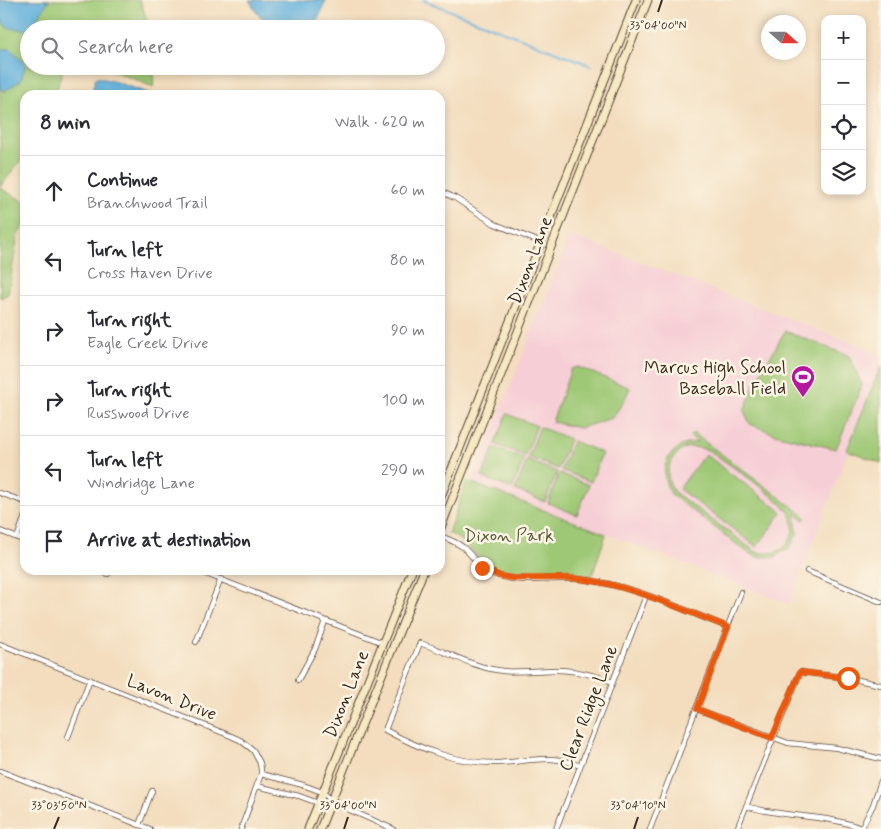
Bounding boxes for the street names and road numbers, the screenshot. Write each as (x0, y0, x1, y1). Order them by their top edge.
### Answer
street label: Dixon Lane (503, 213, 559, 308)
street label: Clear Ridge Lane (554, 642, 625, 775)
street label: Dixon Lane (318, 647, 375, 742)
street label: Lavon Drive (123, 669, 220, 727)

